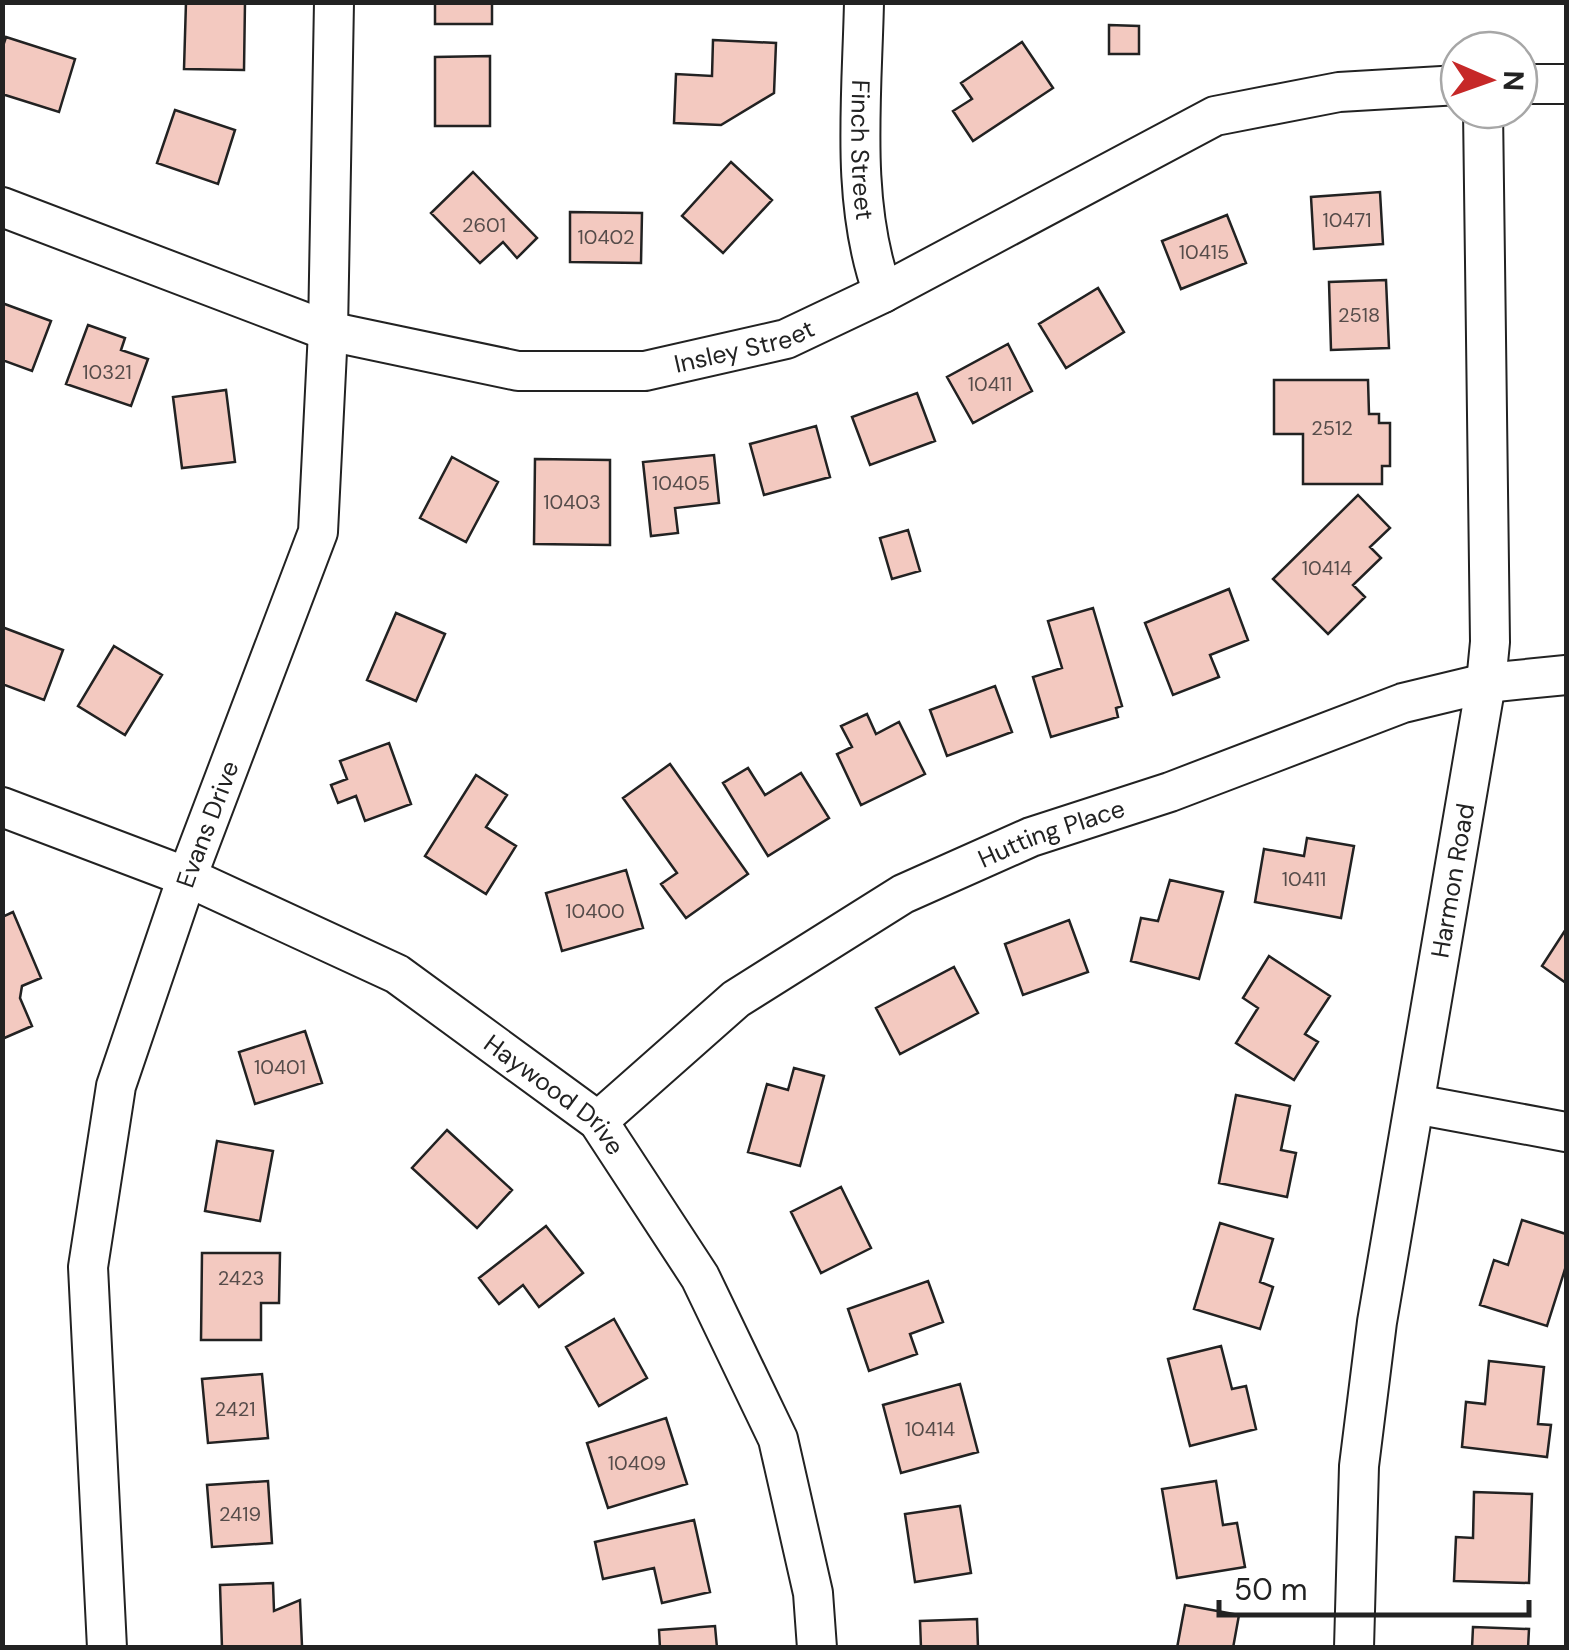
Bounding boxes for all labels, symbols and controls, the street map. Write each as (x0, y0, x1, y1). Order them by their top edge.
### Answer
north arrow (1439, 30, 1539, 130)
text: N (1495, 70, 1532, 92)
street label: Finch Street (844, 79, 882, 222)
house number: 10471 (1322, 207, 1372, 233)
house number: 2601 (462, 212, 506, 238)
house number: 10402 (577, 224, 635, 250)
house number: 10415 (1179, 239, 1229, 265)
house number: 2518 (1338, 302, 1380, 328)
street label: Insley Street (671, 312, 819, 380)
house number: 10321 (82, 359, 132, 385)
house number: 10411 (968, 371, 1012, 397)
house number: 2512 (1311, 415, 1353, 441)
house number: 10405 (652, 470, 710, 496)
house number: 10403 (543, 489, 601, 515)
house number: 10414 (1302, 555, 1352, 581)
street label: Evans Drive (168, 756, 246, 892)
street label: Hutting Place (973, 791, 1129, 875)
street label: Harmon Road (1423, 801, 1482, 960)
house number: 10411 (1282, 866, 1326, 892)
house number: 10400 (565, 898, 625, 924)
street label: Haywood Drive (478, 1027, 632, 1161)
house number: 10401 (254, 1054, 306, 1080)
house number: 2423 (218, 1265, 264, 1291)
house number: 2421 (214, 1396, 256, 1422)
house number: 10414 (905, 1416, 955, 1442)
house number: 10409 (608, 1450, 666, 1476)
house number: 2419 (219, 1501, 261, 1527)
scale bar (1219, 1555, 1529, 1617)
text: 50 m (1234, 1570, 1308, 1609)

